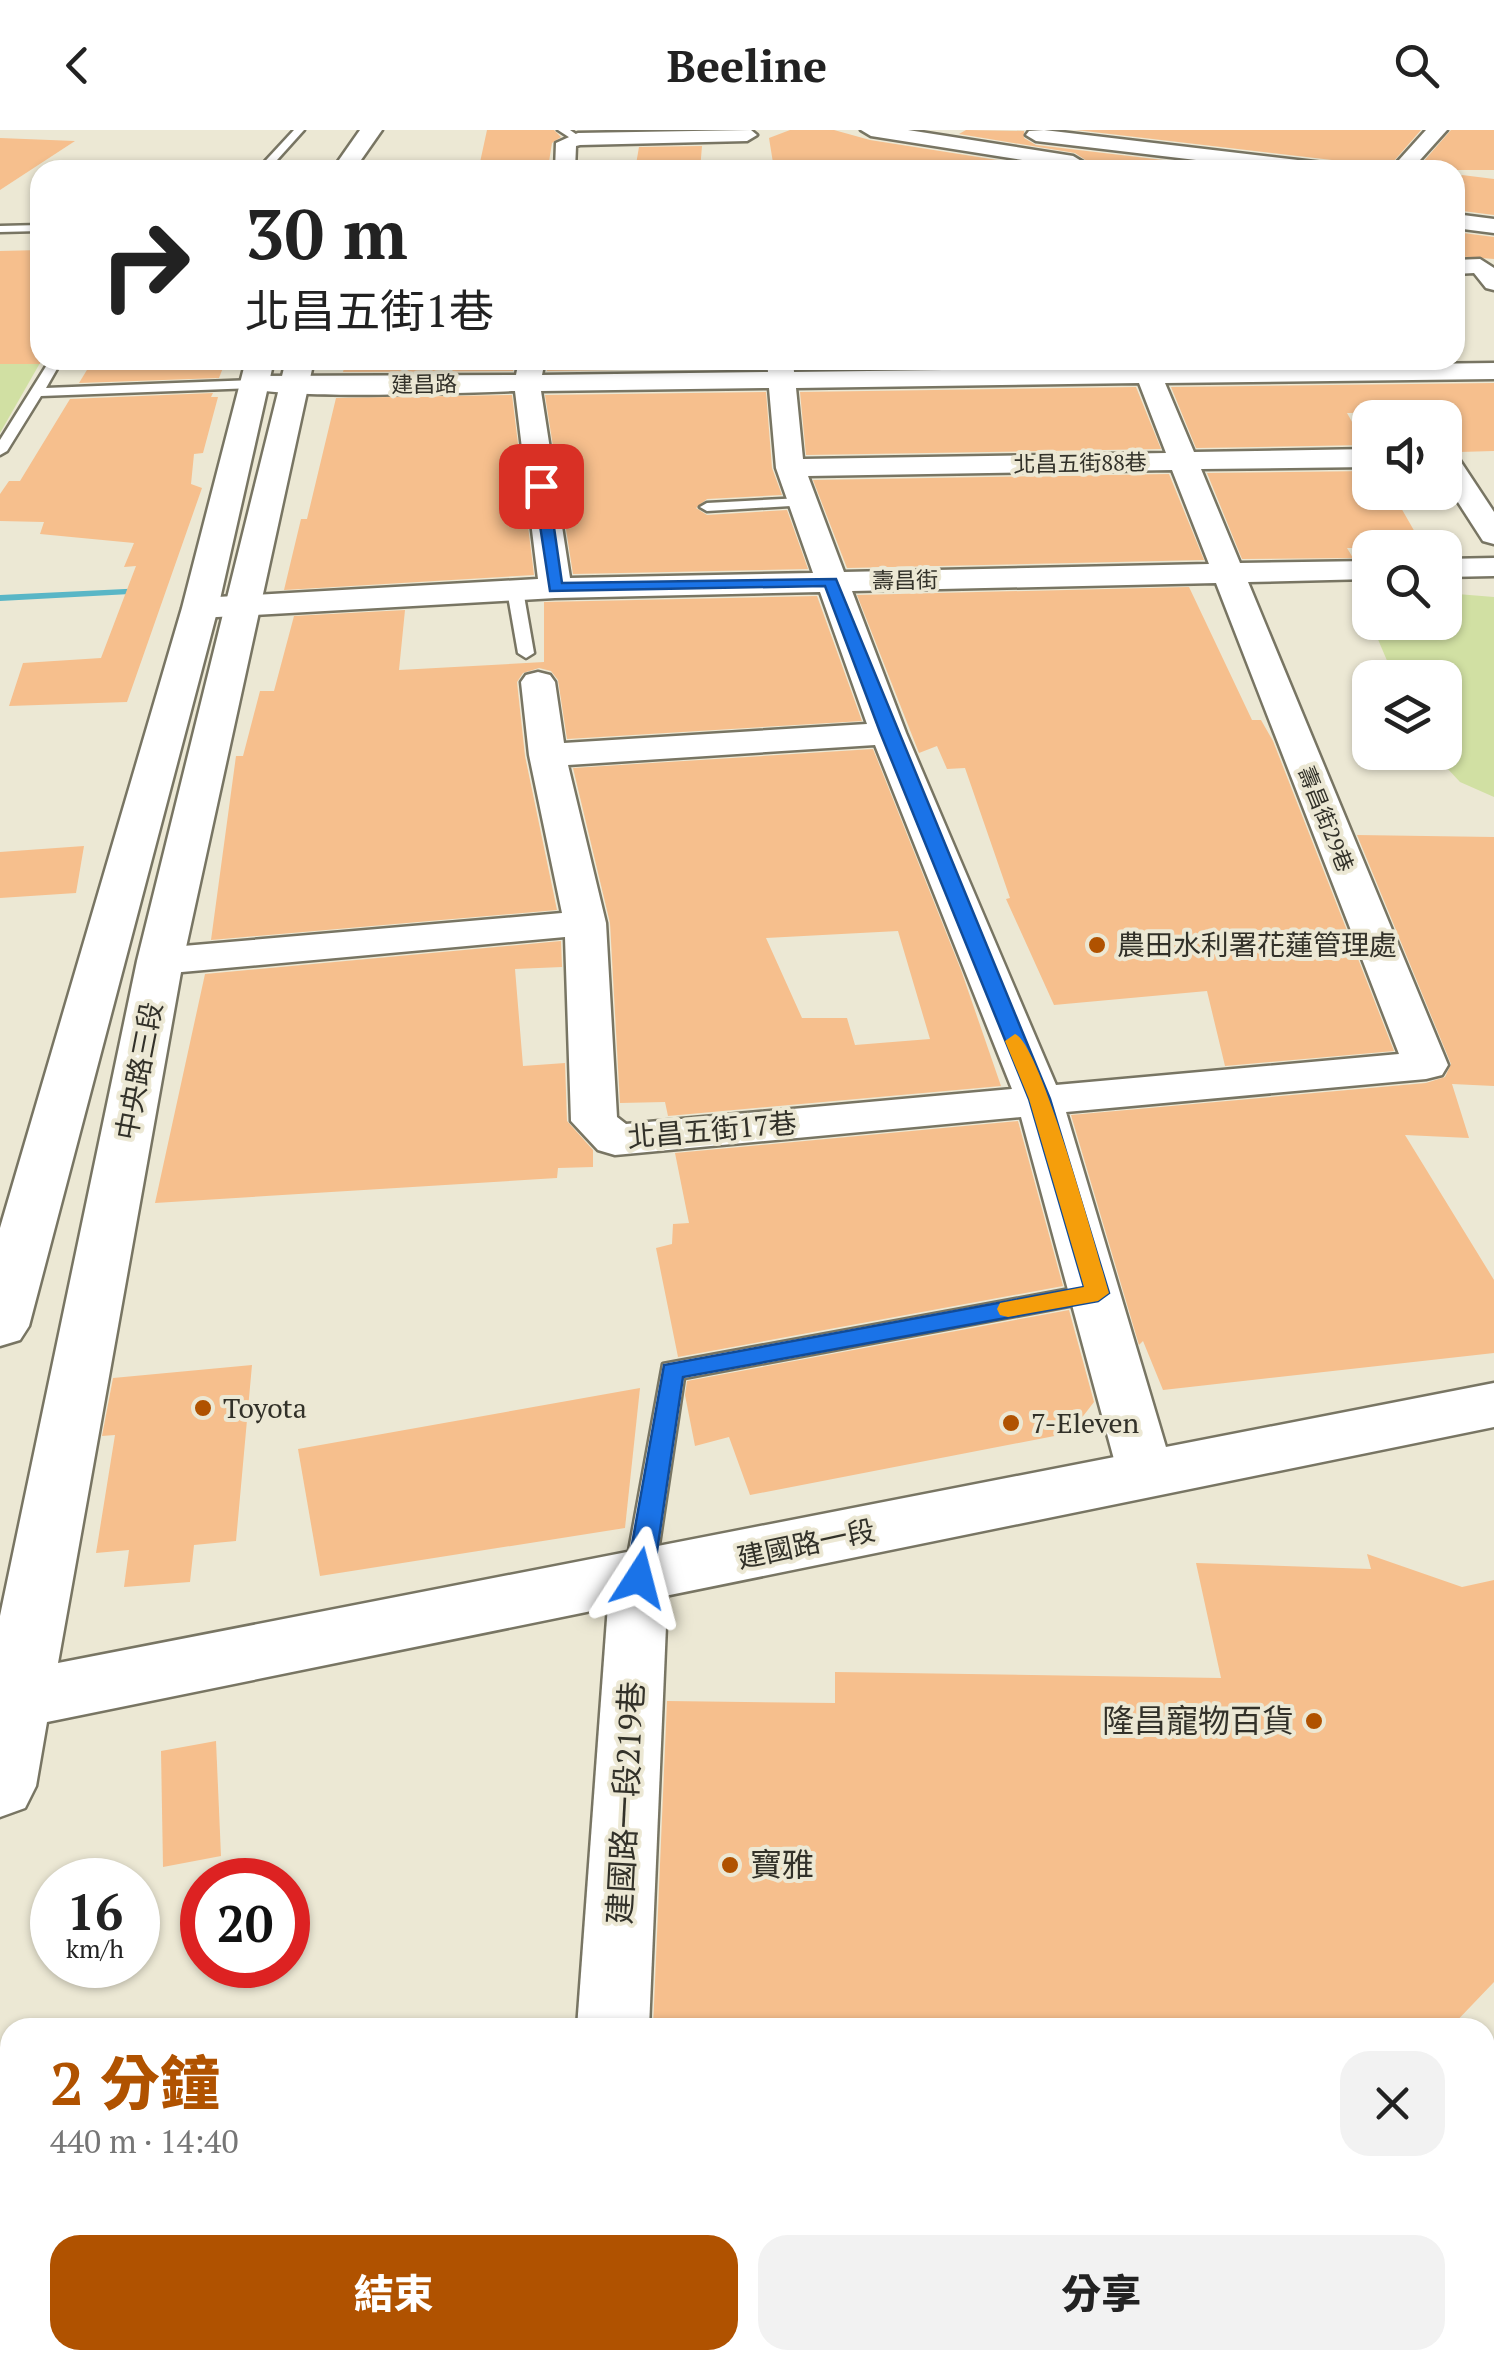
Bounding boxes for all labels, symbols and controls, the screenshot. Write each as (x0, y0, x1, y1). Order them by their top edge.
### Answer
text: Beeline (667, 35, 827, 95)
icon: back (50, 38, 105, 93)
icon: search (1389, 38, 1444, 93)
text: 30 m (245, 186, 408, 279)
icon: right (80, 200, 210, 330)
text: 北昌五街1巷 (245, 280, 494, 340)
street label: 建昌路 (391, 368, 457, 399)
map controls (1352, 400, 1462, 770)
button: sound (1352, 400, 1462, 510)
pin (499, 444, 584, 529)
street label: 北昌五街88巷 (1013, 447, 1147, 478)
icon: arrive (514, 459, 569, 514)
button: search (1352, 530, 1462, 640)
street label: 壽昌街 (872, 564, 938, 595)
button: layers (1352, 660, 1462, 770)
street label: 壽昌街29巷 (1292, 762, 1361, 876)
place label: 農田水利署花蓮管理處 (1117, 926, 1397, 963)
marker: 農田水利署花蓮管理處 (1086, 934, 1108, 956)
street label: 中央路三段 (107, 999, 170, 1143)
street label: 北昌五街17巷 (626, 1104, 798, 1155)
place label: Toyota (223, 1389, 307, 1426)
marker: Toyota (192, 1397, 214, 1419)
place label: 7-Eleven (1031, 1404, 1139, 1441)
marker: 7-Eleven (1000, 1412, 1022, 1434)
street label: 建國路一段 (734, 1511, 878, 1576)
position arrow (587, 1526, 691, 1630)
street label: 建國路一段219巷 (598, 1680, 652, 1925)
place label: 隆昌寵物百貨 (1102, 1699, 1294, 1741)
marker: 隆昌寵物百貨 (1303, 1710, 1325, 1732)
place label: 寶雅 (750, 1843, 814, 1885)
marker: 寶雅 (719, 1854, 741, 1876)
speed limit sign: 20 (180, 1858, 310, 1988)
text: 16 (67, 1878, 123, 1944)
text: km/h (66, 1932, 124, 1965)
text: 2 分鐘 (50, 2043, 220, 2122)
button: close (1340, 2051, 1445, 2156)
text: 440 m · 14:40 (50, 2120, 238, 2162)
button: 結束 (50, 2235, 738, 2350)
button: 分享 (758, 2235, 1445, 2350)

